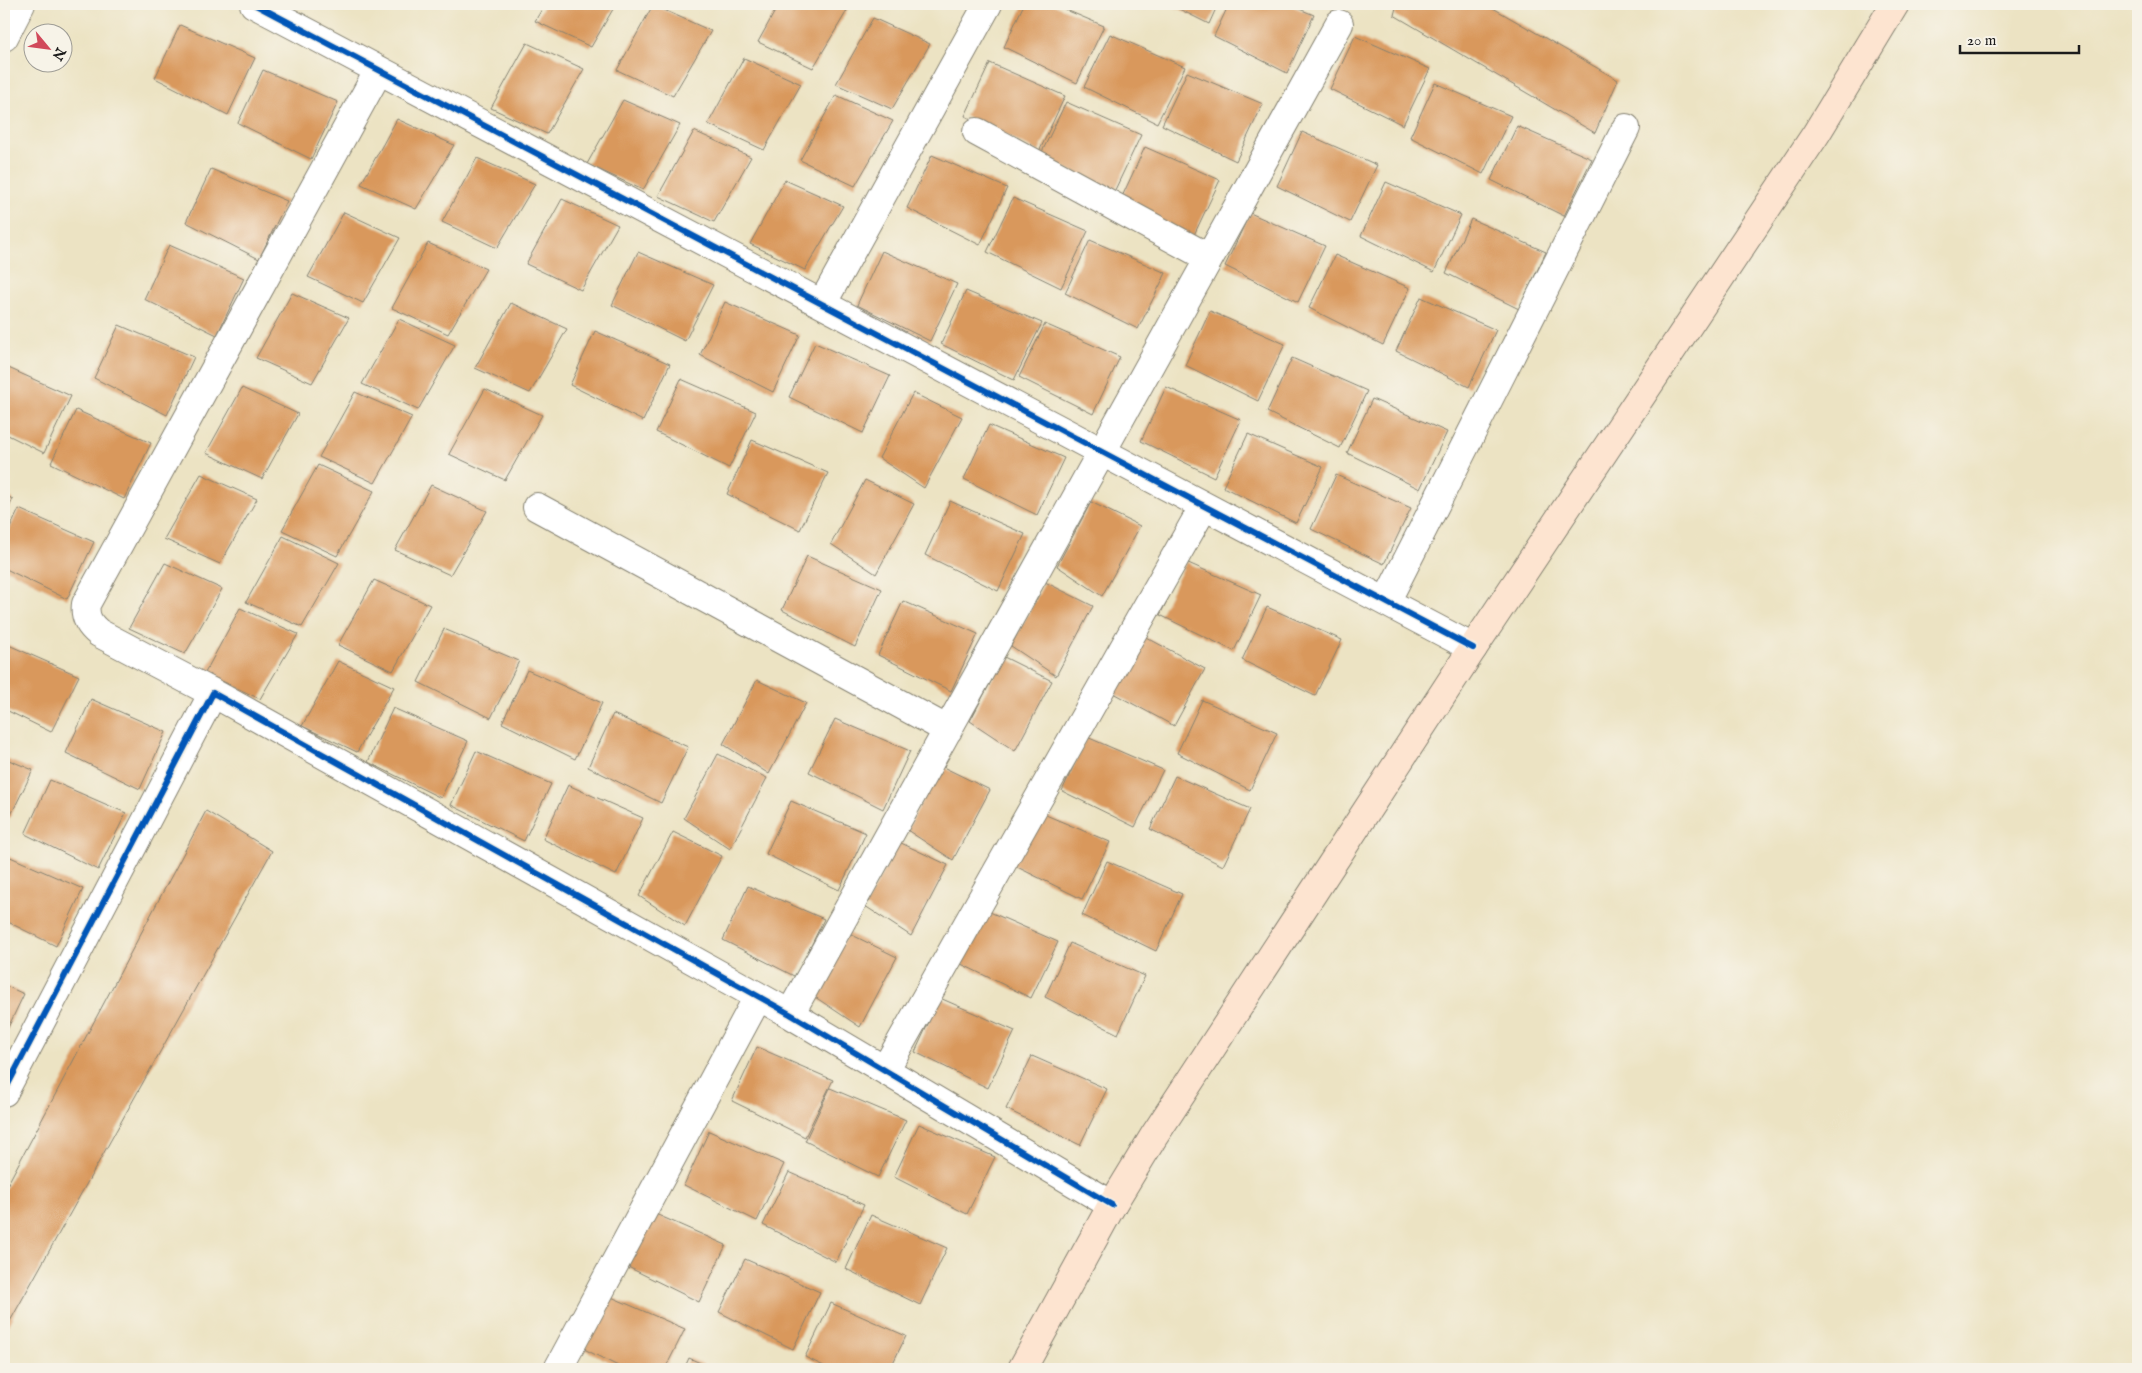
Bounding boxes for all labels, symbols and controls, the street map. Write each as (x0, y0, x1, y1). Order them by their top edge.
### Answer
north arrow (22, 22, 72, 72)
scale bar (1960, 22, 2078, 54)
text: 20 m (1967, 31, 1997, 50)
text: N (48, 43, 70, 63)

